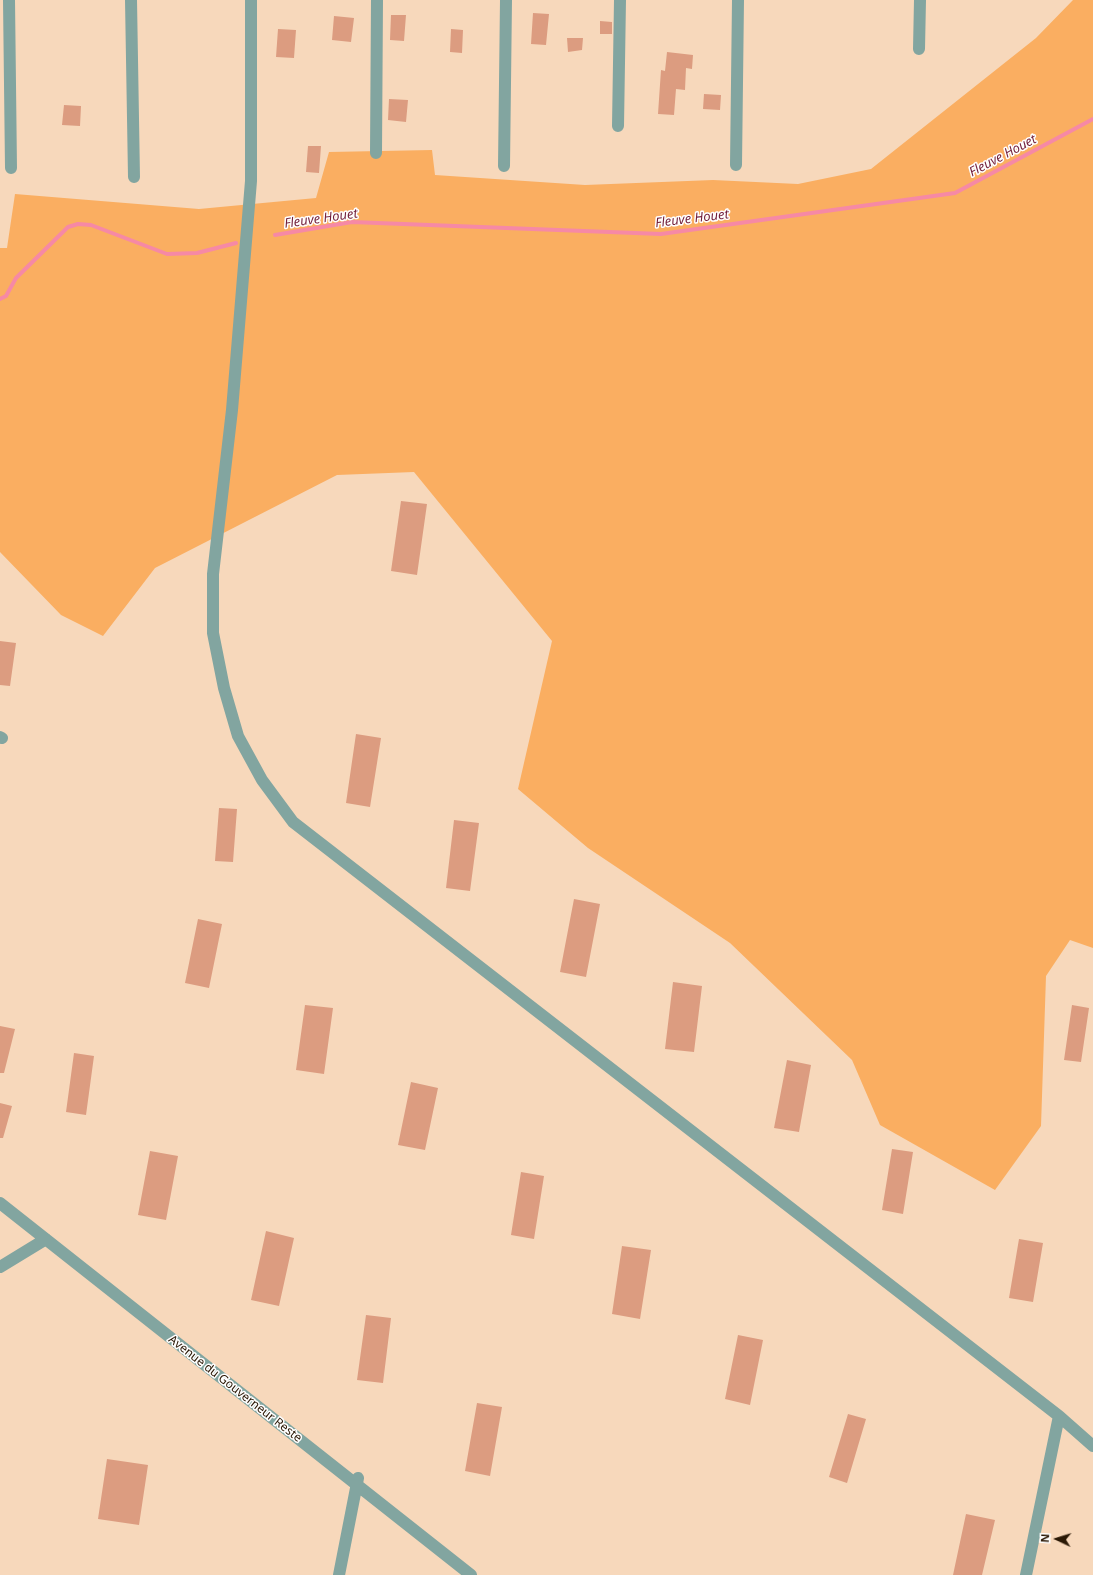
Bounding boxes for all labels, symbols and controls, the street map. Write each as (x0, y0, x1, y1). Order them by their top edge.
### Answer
water label: Fleuve Houet (967, 132, 1039, 180)
water label: Fleuve Houet (283, 206, 359, 232)
water label: Fleuve Houet (654, 207, 730, 231)
street label: Avenue du Gouverneur Reste (165, 1332, 305, 1446)
north arrow (1037, 1519, 1077, 1559)
text: N (1037, 1533, 1052, 1543)

